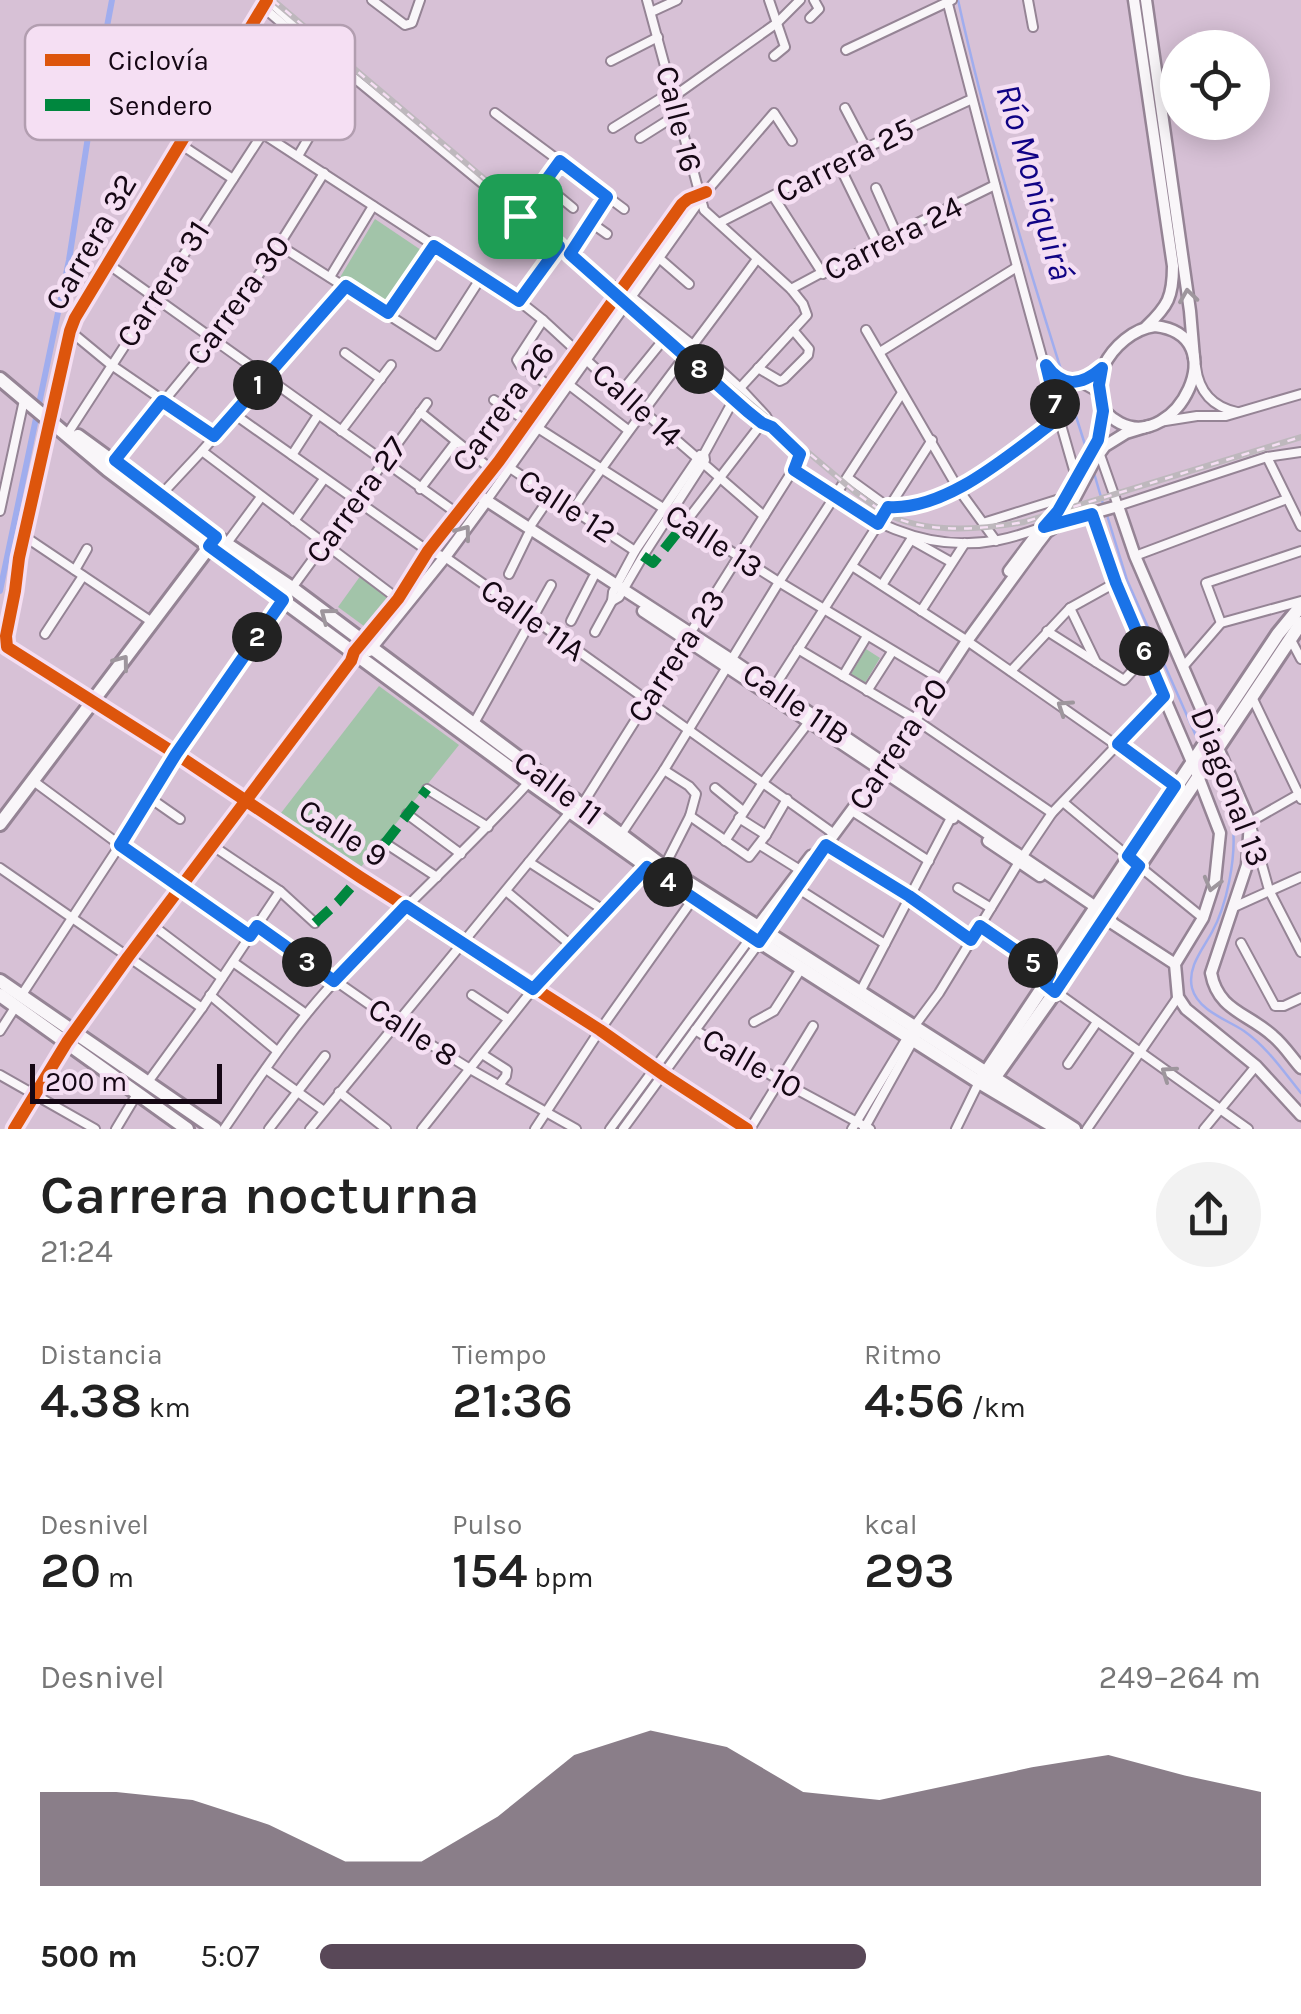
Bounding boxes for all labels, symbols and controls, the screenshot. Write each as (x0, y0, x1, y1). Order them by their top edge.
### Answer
legend (25, 25, 355, 140)
map controls (1160, 30, 1270, 140)
button: locate (1160, 30, 1270, 140)
text: Ciclovía (108, 44, 209, 77)
street label: Calle 16 (648, 62, 710, 176)
water label: Río Moniquirá (987, 79, 1083, 285)
text: Sendero (108, 89, 213, 122)
street label: Carrera 25 (770, 109, 920, 211)
street label: Carrera 32 (37, 167, 145, 317)
pin (478, 174, 563, 259)
street label: Carrera 24 (818, 187, 968, 289)
icon: arrive (493, 189, 548, 244)
street label: Carrera 31 (109, 214, 217, 354)
street label: Carrera 30 (179, 228, 297, 372)
one-way arrow (1178, 288, 1199, 304)
street label: Carrera 26 (444, 335, 562, 479)
pin: 8 (674, 344, 724, 394)
text: 8 (690, 352, 708, 385)
street label: Calle 14 (585, 355, 689, 455)
pin: 1 (233, 360, 283, 410)
text: 1 (253, 368, 263, 401)
pin: 7 (1030, 379, 1080, 429)
text: 7 (1048, 387, 1062, 420)
street label: Carrera 27 (298, 430, 414, 570)
street label: Calle 12 (512, 461, 622, 551)
street label: Calle 13 (658, 496, 770, 586)
one-way arrow (453, 525, 470, 543)
street label: Calle 11A (474, 571, 592, 669)
street label: Carrera 23 (619, 583, 733, 729)
one-way arrow (320, 609, 338, 626)
pin: 2 (232, 612, 282, 662)
text: 2 (249, 620, 265, 653)
pin: 6 (1119, 626, 1169, 676)
text: 6 (1136, 634, 1153, 667)
one-way arrow (110, 655, 127, 673)
street label: Calle 11B (736, 655, 856, 753)
street label: Carrera 20 (840, 671, 956, 817)
one-way arrow (1057, 701, 1075, 720)
street label: Diagonal 13 (1183, 703, 1277, 871)
street label: Calle 11 (507, 743, 609, 833)
street label: Calle 9 (292, 791, 394, 875)
pin: 4 (643, 857, 693, 907)
text: 4 (660, 865, 676, 898)
one-way arrow (1203, 875, 1224, 892)
pin: 3 (282, 937, 332, 987)
pin: 5 (1008, 938, 1058, 988)
text: 3 (298, 945, 316, 978)
text: 5 (1025, 946, 1041, 979)
street label: Calle 8 (361, 990, 465, 1074)
street label: Calle 10 (696, 1020, 808, 1106)
scale bar (30, 1059, 222, 1104)
text: 200 m (45, 1065, 127, 1098)
one-way arrow (1161, 1067, 1179, 1085)
button: share (1156, 1162, 1261, 1267)
text: Carrera nocturna (40, 1163, 480, 1227)
text: 21:24 (40, 1233, 113, 1270)
text: Distancia (40, 1338, 163, 1371)
text: Tiempo (452, 1338, 547, 1371)
text: Ritmo (864, 1338, 942, 1371)
text: 4.38 (40, 1371, 142, 1430)
text: 21:36 (452, 1371, 573, 1430)
text: 4:56 (864, 1371, 965, 1430)
text: km (142, 1391, 191, 1424)
text: /km (965, 1391, 1026, 1424)
text: Desnivel (40, 1508, 149, 1541)
text: Pulso (452, 1508, 522, 1541)
text: kcal (864, 1508, 917, 1541)
text: 20 (40, 1541, 101, 1600)
text: 154 (452, 1541, 528, 1600)
text: 293 (864, 1541, 955, 1600)
text: m (101, 1561, 134, 1594)
text: bpm (528, 1561, 593, 1594)
text: Desnivel (40, 1659, 165, 1696)
text: 249–264 m (1099, 1659, 1261, 1696)
text: 500 m (40, 1938, 138, 1975)
text: 5:07 (200, 1938, 259, 1975)

